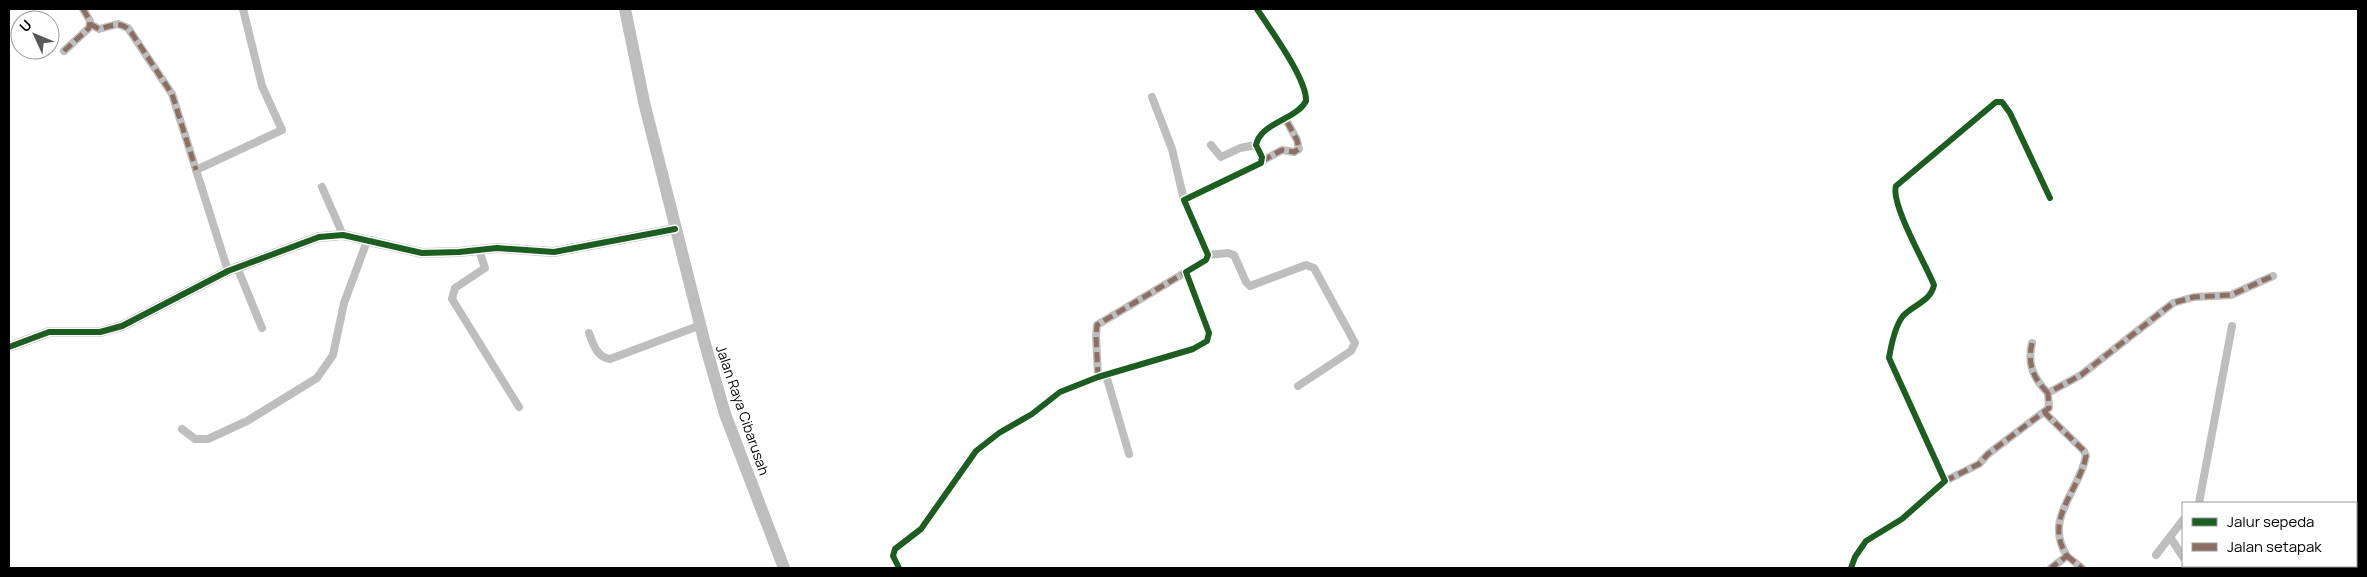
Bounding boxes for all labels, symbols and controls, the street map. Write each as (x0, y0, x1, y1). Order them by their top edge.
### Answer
north arrow (10, 10, 60, 60)
text: U (15, 15, 36, 36)
street label: Jalan Raya Cibarusah (712, 342, 774, 478)
legend (2182, 502, 2357, 567)
text: Jalur sepeda (2227, 511, 2314, 532)
text: Jalan setapak (2227, 536, 2322, 557)

